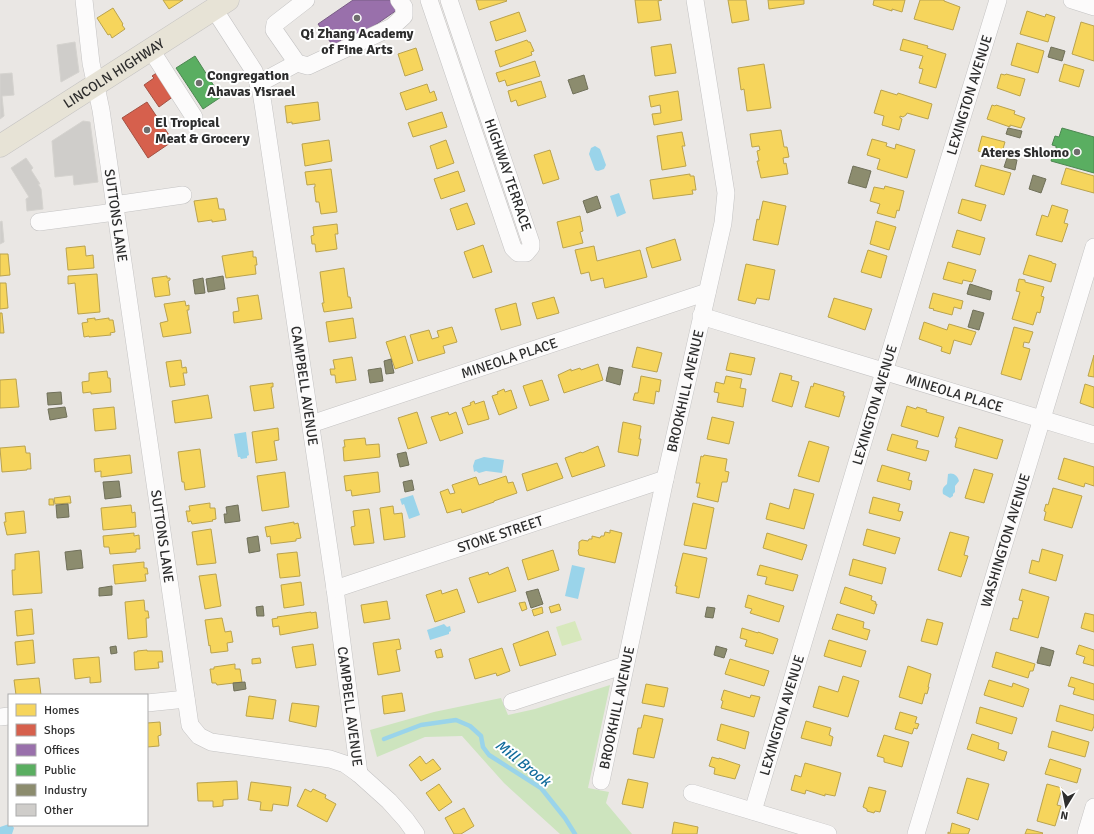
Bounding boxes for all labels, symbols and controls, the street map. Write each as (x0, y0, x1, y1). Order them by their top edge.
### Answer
marker: Qi Zhang Academy of Fine Arts (352, 13, 362, 23)
place label: Qi Zhang Academy of Fine Arts (300, 25, 414, 58)
street label: LEXINGTON AVENUE (942, 33, 995, 157)
street label: LINCOLN HIGHWAY (60, 35, 167, 112)
place label: Congregation Ahavas Yisrael (207, 67, 296, 100)
marker: Congregation Ahavas Yisrael (194, 78, 204, 88)
place label: El Tropical Meat & Grocery (155, 114, 250, 147)
street label: HIGHWAY TERRACE (481, 117, 535, 234)
marker: El Tropical Meat & Grocery (142, 125, 152, 135)
place label: Ateres Shlomo (981, 144, 1069, 161)
marker: Ateres Shlomo (1072, 147, 1082, 157)
street label: SUTTONS LANE (101, 168, 131, 263)
street label: CAMPBELL AVENUE (288, 325, 322, 447)
street label: BROOKHILL AVENUE (663, 328, 707, 454)
street label: MINEOLA PLACE (459, 334, 560, 382)
street label: LEXINGTON AVENUE (848, 342, 900, 467)
street label: MINEOLA PLACE (904, 370, 1005, 416)
street label: WASHINGTON AVENUE (977, 471, 1033, 609)
street label: SUTTONS LANE (148, 488, 178, 584)
street label: STONE STREET (455, 512, 545, 556)
street label: BROOKHILL AVENUE (595, 645, 638, 771)
street label: CAMPBELL AVENUE (334, 646, 366, 768)
street label: LEXINGTON AVENUE (756, 653, 808, 777)
legend (8, 694, 148, 826)
text: Homes (44, 703, 79, 718)
text: Shops (44, 723, 75, 738)
water label: Mill Brook (492, 736, 555, 791)
text: Offices (44, 743, 79, 758)
text: Public (44, 763, 76, 778)
text: Industry (44, 783, 87, 798)
north arrow (1046, 786, 1086, 826)
text: Other (44, 803, 74, 818)
text: N (1059, 808, 1069, 822)

